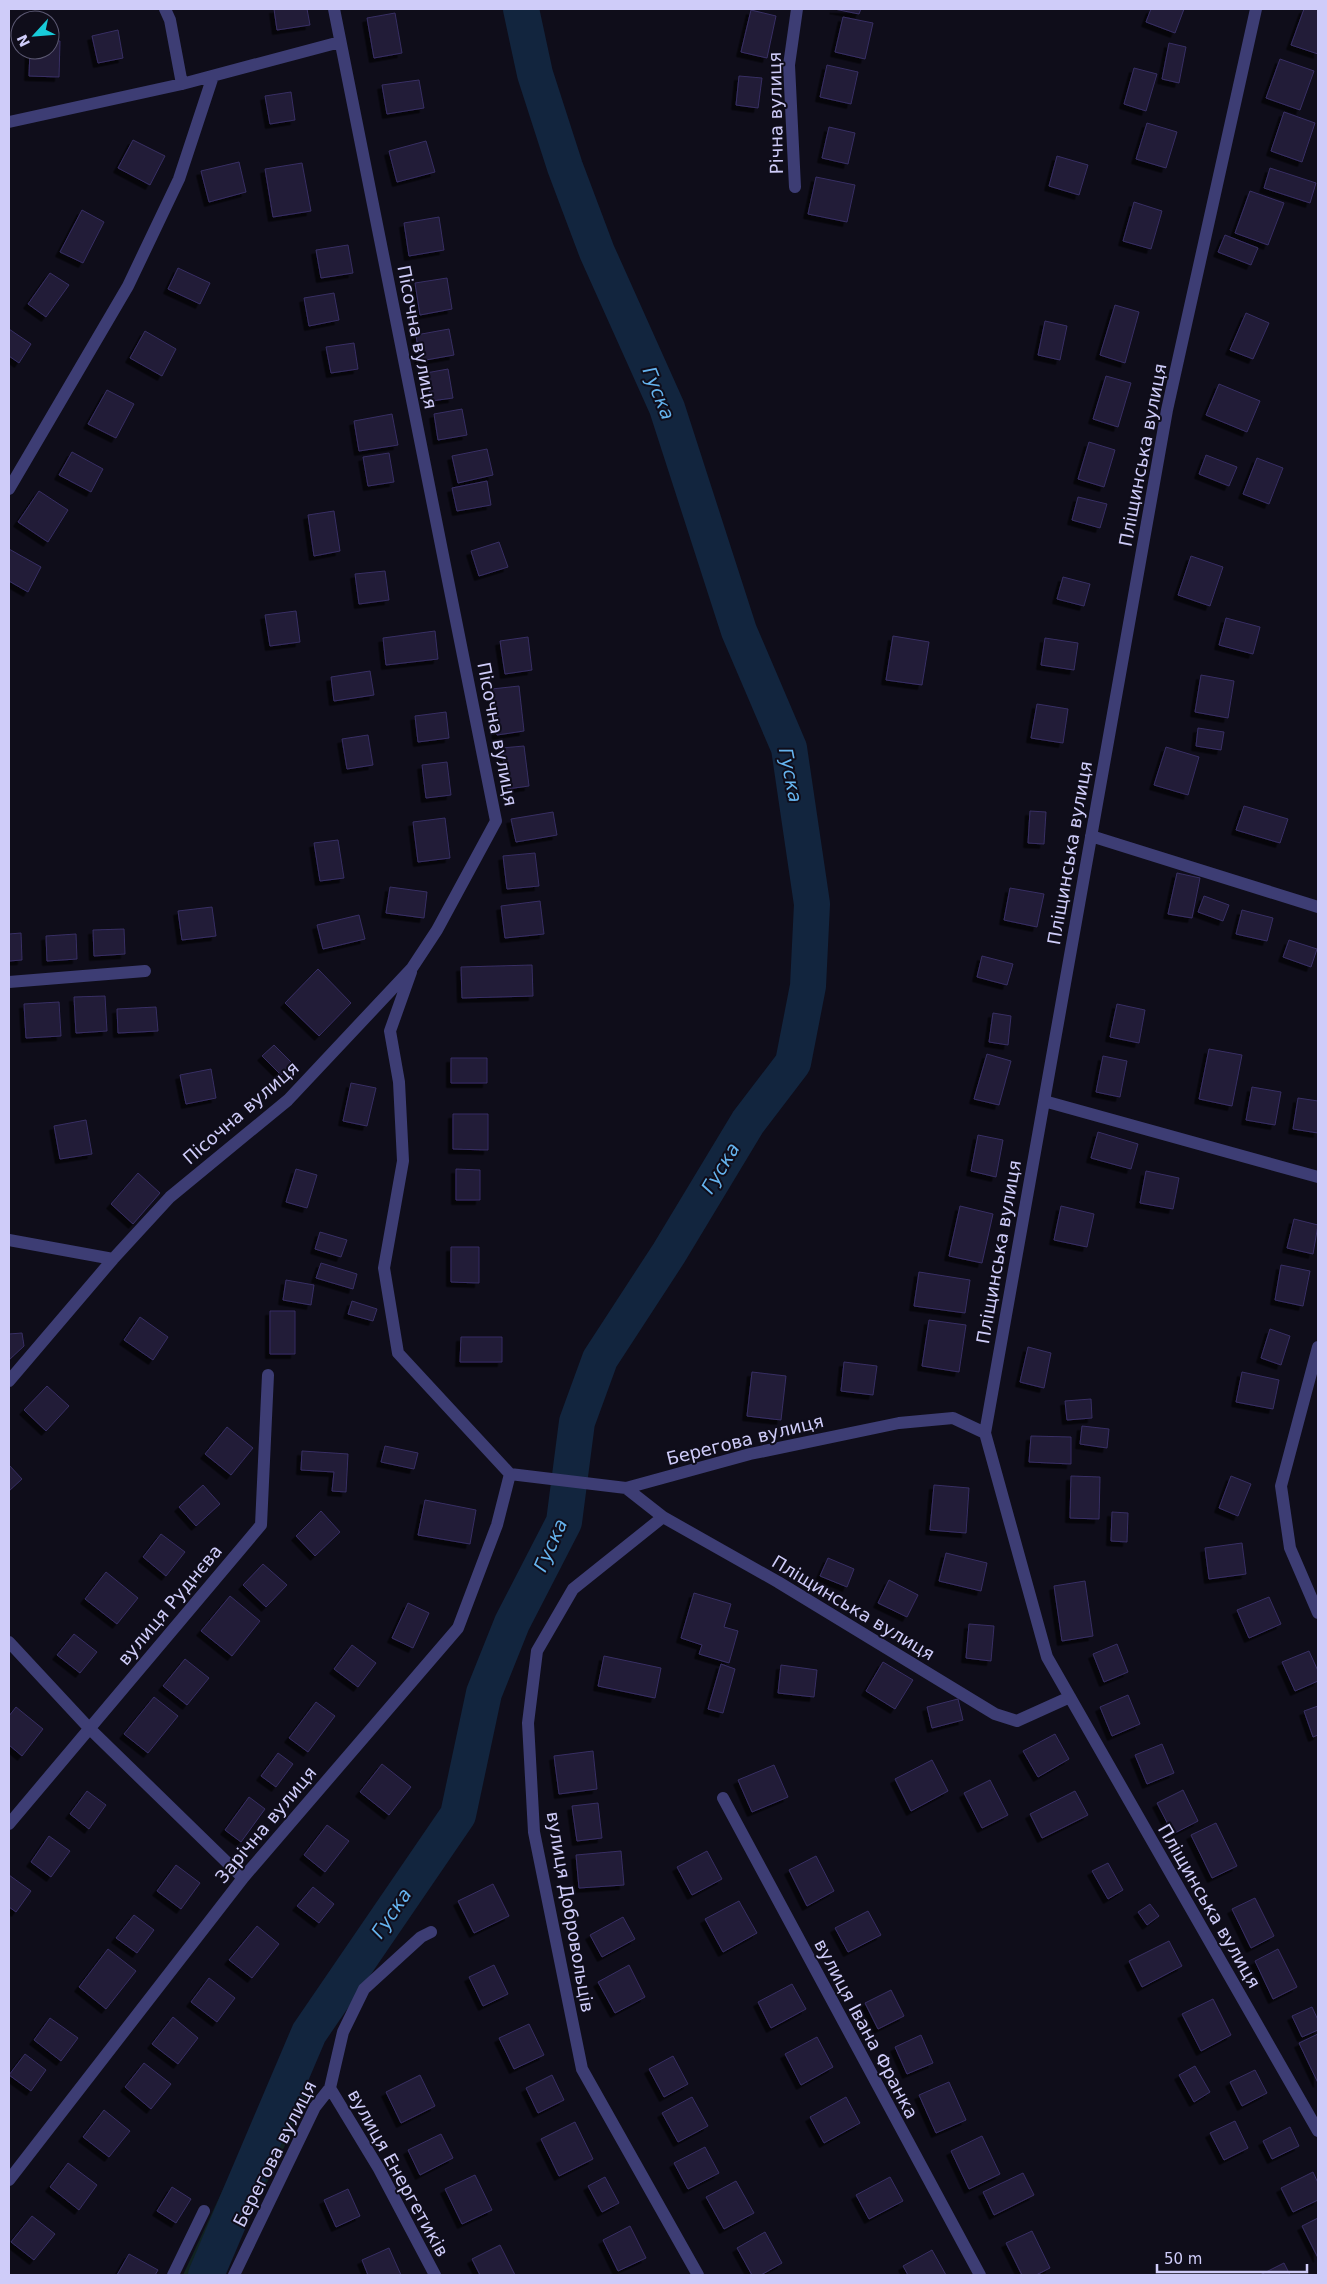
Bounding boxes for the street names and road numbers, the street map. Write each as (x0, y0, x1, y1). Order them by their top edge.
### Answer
street label: Річна вулиця (764, 52, 787, 174)
street label: Пісочна вулиця (393, 263, 442, 411)
street label: Пліщинська вулиця (1114, 362, 1171, 548)
street label: Пісочна вулиця (473, 660, 522, 808)
street label: Пліщинська вулиця (1043, 759, 1096, 946)
street label: Пісочна вулиця (179, 1057, 303, 1168)
street label: Пліщинська вулиця (972, 1158, 1025, 1345)
street label: Берегова вулиця (664, 1410, 826, 1469)
street label: вулиця Руднєва (113, 1540, 226, 1669)
street label: Пліщинська вулиця (768, 1551, 938, 1665)
street label: Зарічна вулиця (211, 1762, 320, 1887)
street label: вулиця Добровольців (542, 1810, 599, 2014)
street label: Пліщинська вулиця (1154, 1820, 1265, 1992)
street label: вулиця Івана Франка (810, 1935, 923, 2122)
street label: Берегова вулиця (229, 2077, 321, 2230)
street label: вулиця Енергетиків (344, 2085, 453, 2260)

